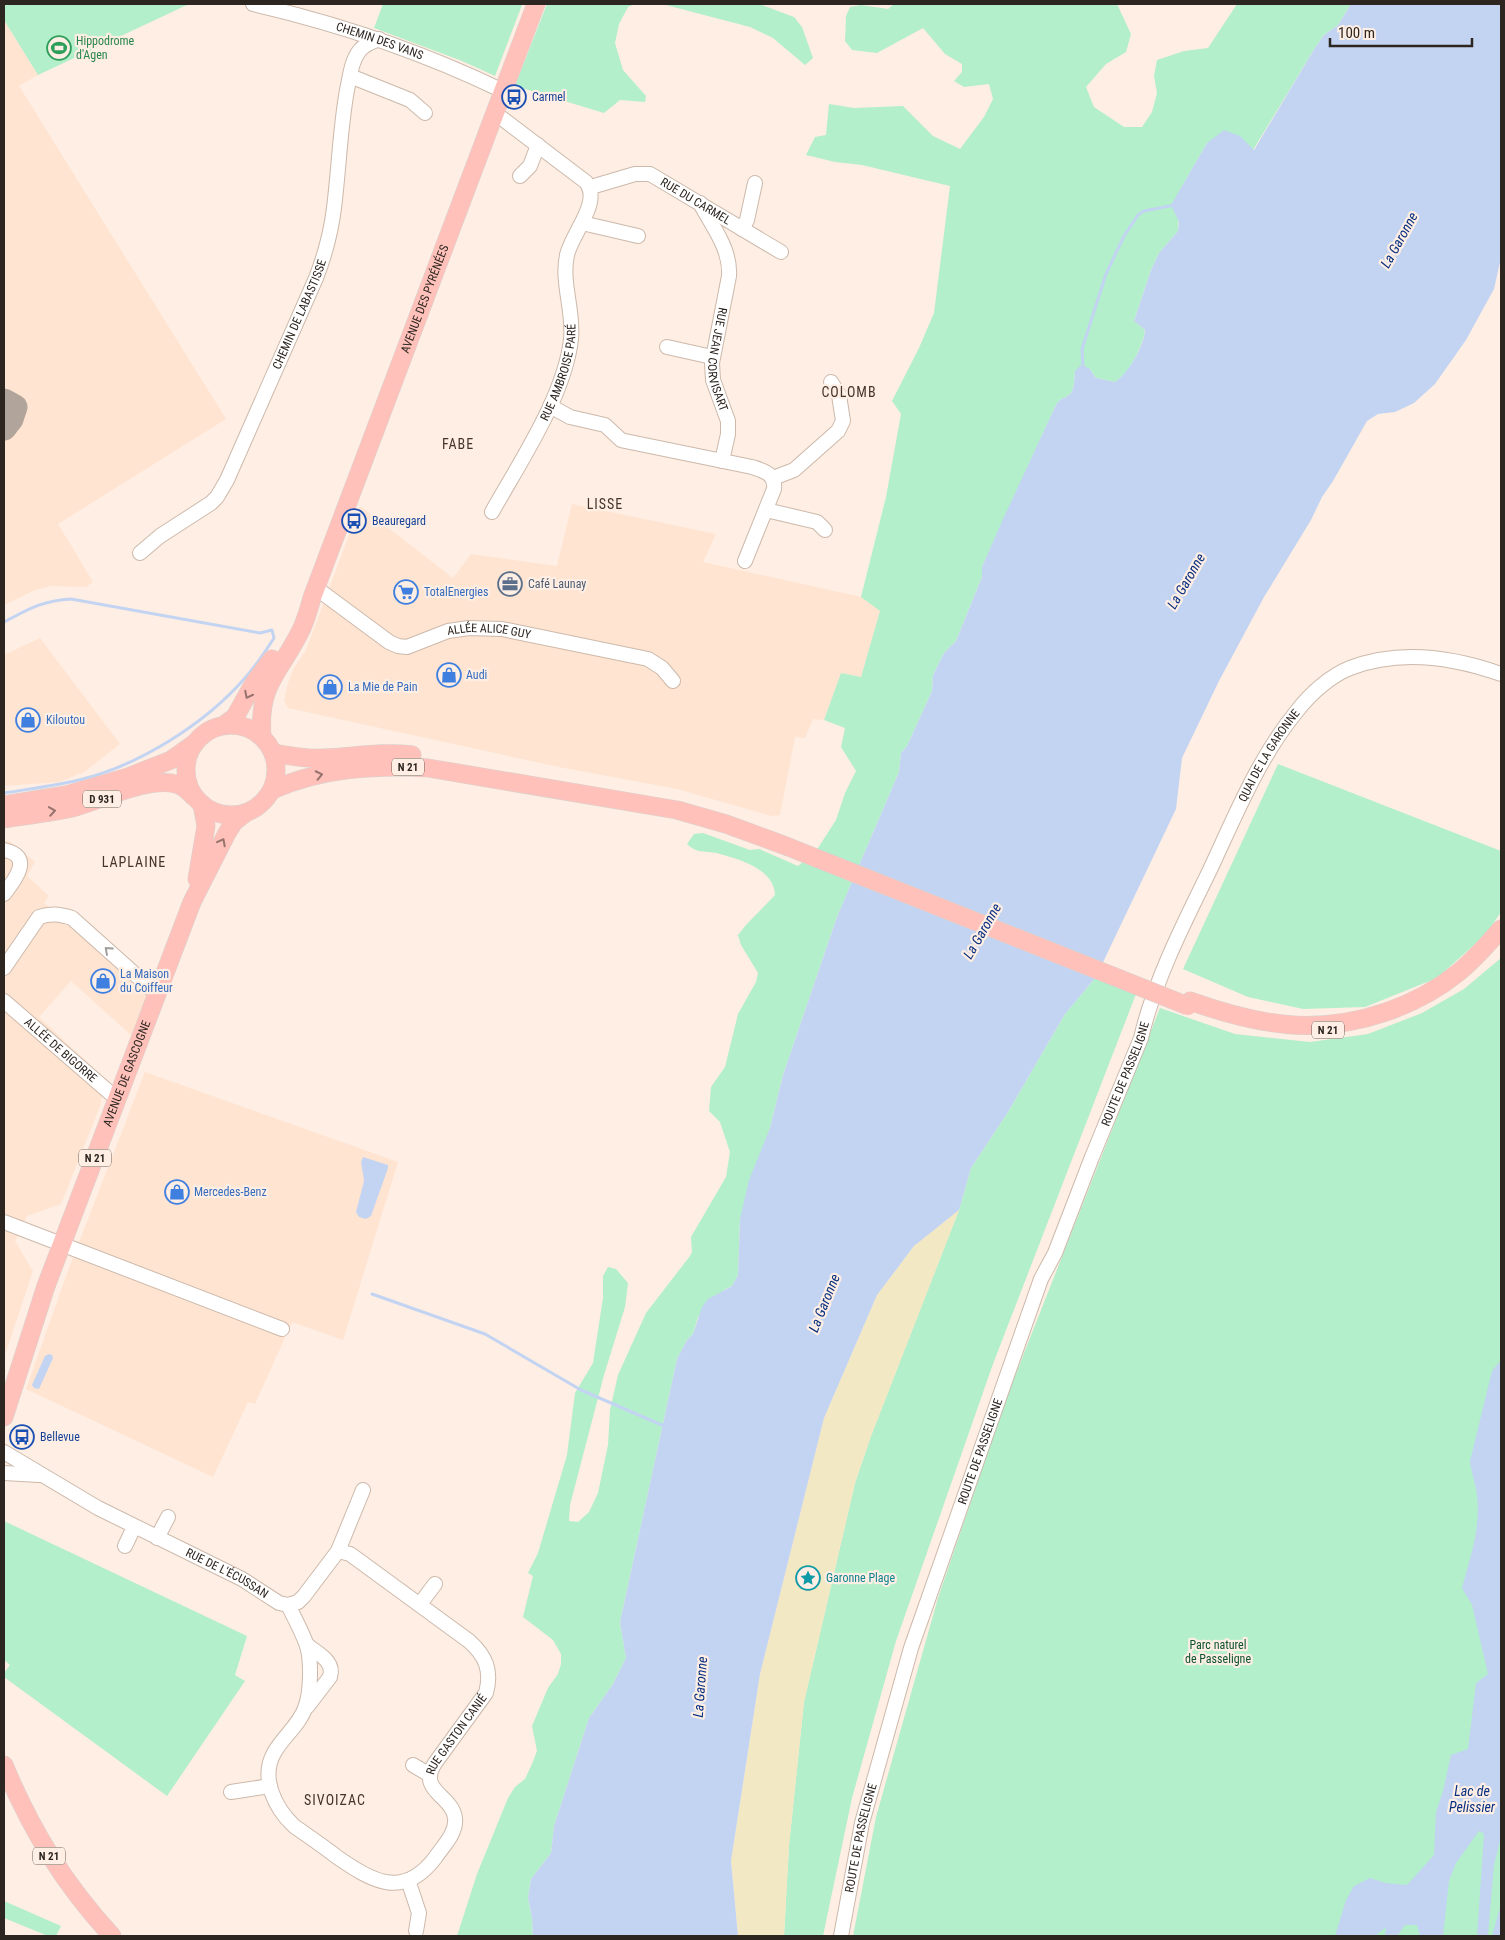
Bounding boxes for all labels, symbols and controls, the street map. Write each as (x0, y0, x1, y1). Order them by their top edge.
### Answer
scale bar (1330, 15, 1472, 47)
street label: CHEMIN DES VANS (334, 20, 425, 62)
text: 100 m (1338, 24, 1375, 42)
place label: Hippodrome d'Agen (76, 34, 135, 62)
sports icon: Hippodrome d'Agen (46, 35, 72, 61)
bus stop icon: Carmel (501, 84, 527, 110)
place label: Carmel (532, 90, 566, 104)
street label: RUE DU CARMEL (658, 175, 733, 228)
water label: La Garonne (1377, 209, 1421, 271)
street label: AVENUE DES PYRÉNÉES (398, 243, 452, 355)
street label: CHEMIN DE LABASTISSE (270, 258, 329, 371)
street label: RUE JEAN CORVISART (705, 306, 731, 413)
street label: RUE AMBROISE PARÉ (537, 324, 579, 423)
district label: COLOMB (821, 384, 877, 400)
district label: FABE (442, 436, 474, 452)
district label: LISSE (587, 496, 623, 512)
bus stop icon: Beauregard (341, 508, 367, 534)
place label: Beauregard (372, 514, 426, 528)
water label: La Garonne (1164, 551, 1208, 611)
office icon: Café Launay (497, 571, 523, 597)
place label: Café Launay (528, 577, 586, 591)
supermarket icon: TotalEnergies (393, 579, 419, 605)
place label: TotalEnergies (424, 585, 488, 599)
street label: ALLÉE ALICE GUY (446, 620, 533, 642)
shop icon: Audi (436, 662, 462, 688)
place label: Audi (466, 668, 487, 682)
shop icon: La Mie de Pain (317, 674, 343, 700)
place label: La Mie de Pain (348, 680, 418, 694)
one-way arrow (244, 689, 254, 698)
street label: QUAI DE LA GARONNE (1236, 706, 1303, 804)
shop icon: Kiloutou (15, 707, 41, 733)
place label: Kiloutou (46, 713, 85, 727)
road number: N 21 (392, 759, 424, 776)
one-way arrow (314, 770, 323, 780)
road number: D 931 (83, 791, 121, 808)
one-way arrow (48, 806, 56, 817)
one-way arrow (216, 839, 226, 848)
district label: LAPLAINE (102, 854, 166, 870)
water label: La Garonne (960, 901, 1004, 961)
one-way arrow (104, 947, 113, 956)
place label: La Maison du Coiffeur (120, 967, 173, 995)
shop icon: La Maison du Coiffeur (90, 968, 116, 994)
street label: ALLÉE DE BIGORRE (22, 1015, 100, 1085)
street label: AVENUE DE GASCOGNE (100, 1018, 153, 1128)
street label: ROUTE DE PASSELIGNE (1098, 1020, 1152, 1128)
road number: N 21 (1312, 1022, 1344, 1038)
road number: N 21 (79, 1150, 111, 1166)
shop icon: Mercedes-Benz (164, 1179, 190, 1205)
place label: Mercedes-Benz (194, 1185, 267, 1199)
water label: La Garonne (805, 1272, 843, 1334)
street label: ROUTE DE PASSELIGNE (955, 1397, 1005, 1506)
bus stop icon: Bellevue (9, 1424, 35, 1450)
place label: Bellevue (40, 1430, 80, 1444)
street label: RUE DE L'ÉCUSSAN (183, 1545, 271, 1601)
place icon: Garonne Plage (795, 1565, 821, 1591)
place label: Garonne Plage (826, 1571, 895, 1585)
park label: Parc naturel de Passeligne (1185, 1638, 1251, 1666)
water label: La Garonne (690, 1656, 710, 1718)
street label: RUE GASTON CANIÉ (423, 1691, 490, 1776)
street label: ROUTE DE PASSELIGNE (842, 1782, 880, 1894)
water label: Lac de Pelissier (1449, 1783, 1496, 1815)
district label: SIVOIZAC (304, 1792, 366, 1808)
road number: N 21 (33, 1848, 65, 1864)

